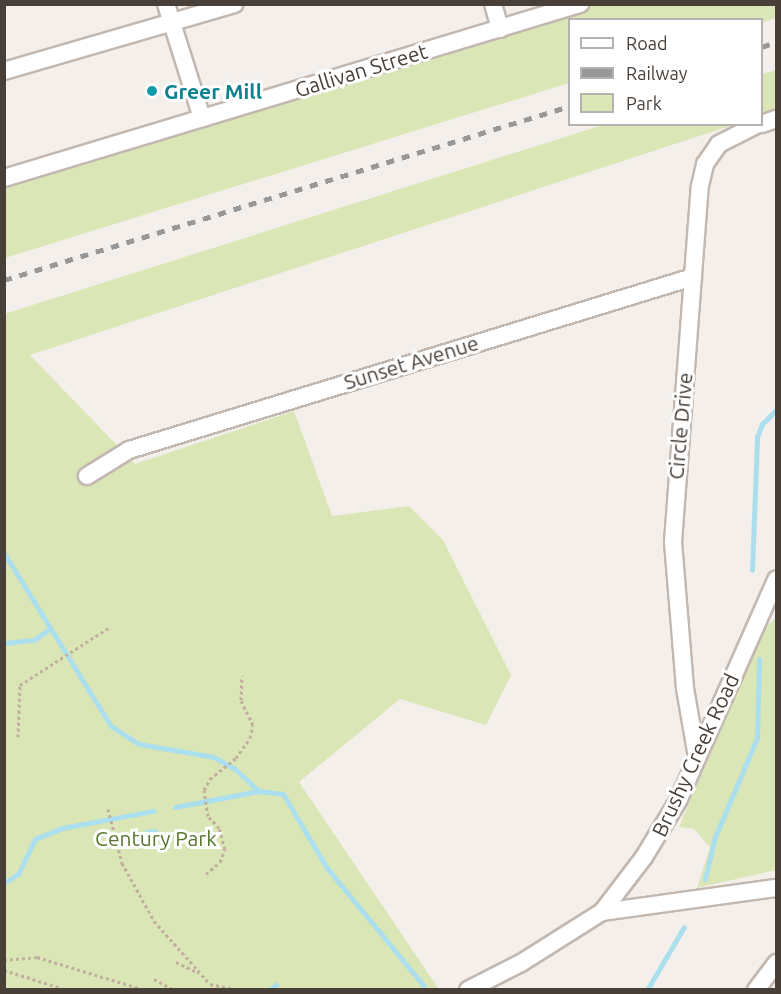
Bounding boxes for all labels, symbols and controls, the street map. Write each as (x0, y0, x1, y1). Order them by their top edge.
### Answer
legend (568, 18, 763, 126)
text: Road (626, 33, 668, 53)
street label: Gallivan Street (292, 38, 430, 102)
text: Railway (626, 63, 687, 83)
place label: Greer Mill (164, 78, 262, 104)
marker: Greer Mill (145, 84, 159, 98)
text: Park (626, 93, 662, 113)
street label: Sunset Avenue (341, 330, 481, 394)
street label: Circle Drive (663, 371, 697, 481)
street label: Brushy Creek Road (646, 670, 744, 840)
park label: Century Park (95, 825, 217, 851)

